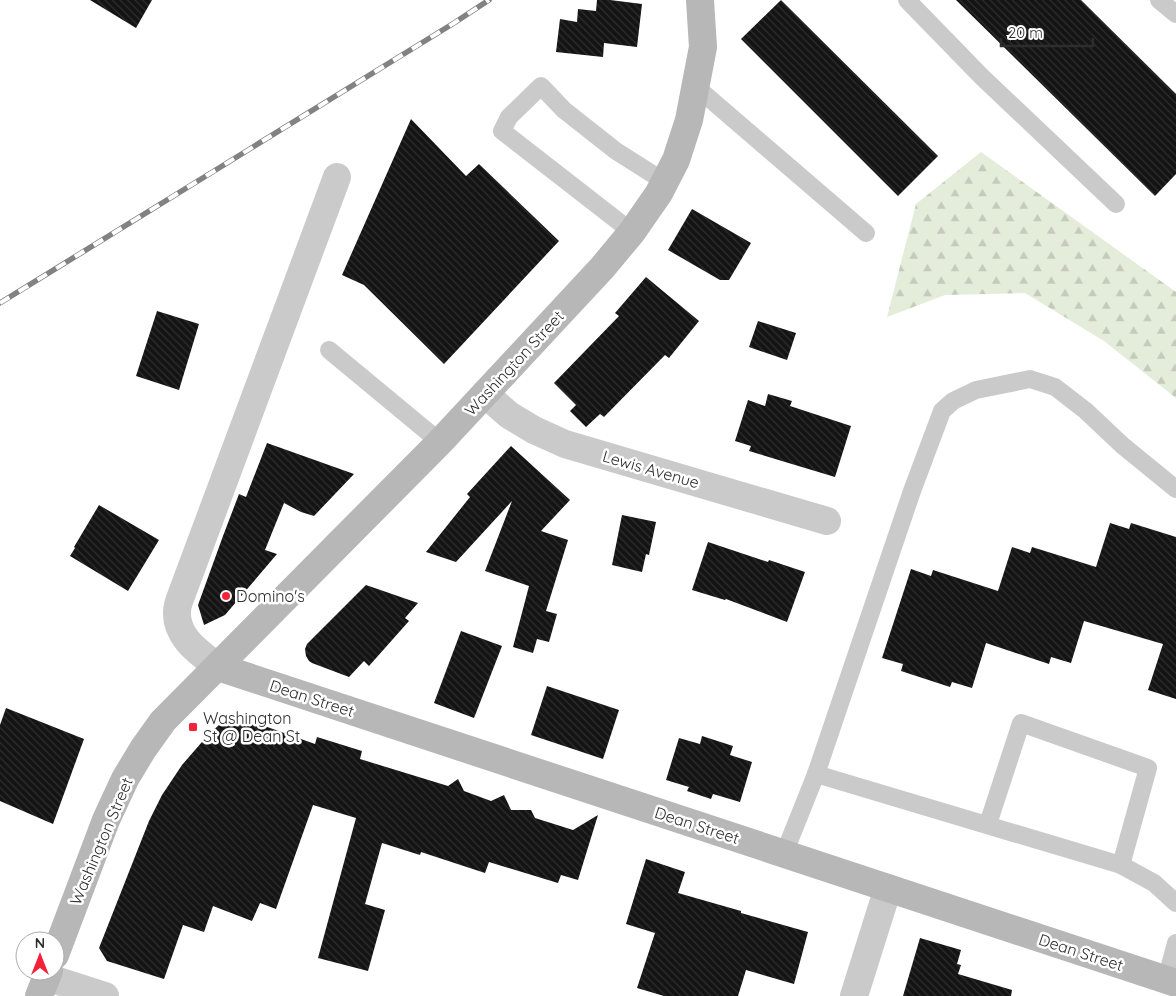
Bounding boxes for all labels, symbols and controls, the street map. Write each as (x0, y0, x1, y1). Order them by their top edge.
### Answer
scale bar (1001, 15, 1094, 47)
text: 20 m (1008, 23, 1043, 42)
street label: Washington Street (460, 306, 568, 420)
street label: Lewis Avenue (600, 446, 702, 492)
place label: Domino's (236, 586, 305, 606)
marker: Domino's (220, 590, 232, 602)
street label: Dean Street (267, 675, 357, 721)
place label: Washington St @ Dean St (203, 708, 300, 746)
marker: Washington St @ Dean St (187, 721, 199, 733)
street label: Washington Street (65, 774, 137, 908)
street label: Dean Street (652, 802, 742, 848)
street label: Dean Street (1036, 929, 1126, 975)
north arrow (15, 931, 65, 981)
text: N (35, 934, 45, 952)

